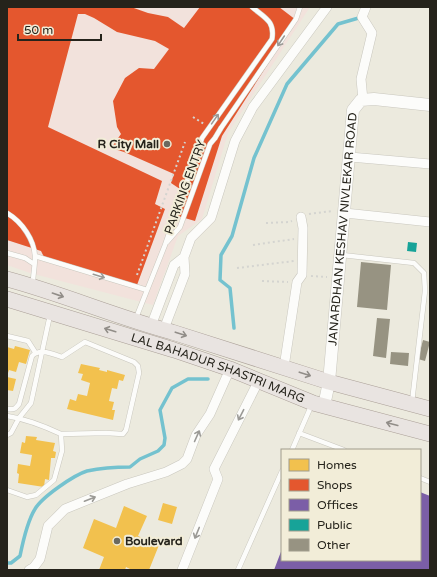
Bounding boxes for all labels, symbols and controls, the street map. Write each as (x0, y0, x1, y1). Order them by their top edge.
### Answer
scale bar (18, 16, 101, 42)
text: 50 m (24, 23, 53, 37)
one-way arrow (277, 35, 285, 46)
street label: JANARDHAN KESHAV NIVLEKAR ROAD (325, 112, 360, 346)
one-way arrow (211, 113, 219, 124)
place label: R City Mall (98, 137, 159, 152)
street label: PARKING ENTRY (161, 138, 209, 236)
marker: R City Mall (162, 139, 172, 149)
one-way arrow (92, 273, 105, 280)
one-way arrow (51, 291, 63, 299)
one-way arrow (104, 326, 117, 333)
street label: LAL BAHADUR SHASTRI MARG (129, 330, 307, 406)
one-way arrow (175, 331, 187, 339)
one-way arrow (298, 371, 311, 378)
one-way arrow (237, 409, 244, 421)
one-way arrow (386, 420, 399, 427)
one-way arrow (194, 431, 201, 443)
legend (281, 449, 421, 561)
text: Homes (317, 458, 357, 472)
text: Shops (317, 478, 352, 492)
one-way arrow (84, 494, 96, 502)
text: Offices (317, 498, 358, 512)
text: Public (317, 518, 352, 532)
one-way arrow (192, 527, 200, 539)
place label: Boulevard (125, 534, 183, 548)
marker: Boulevard (112, 536, 122, 546)
text: Other (317, 538, 350, 552)

